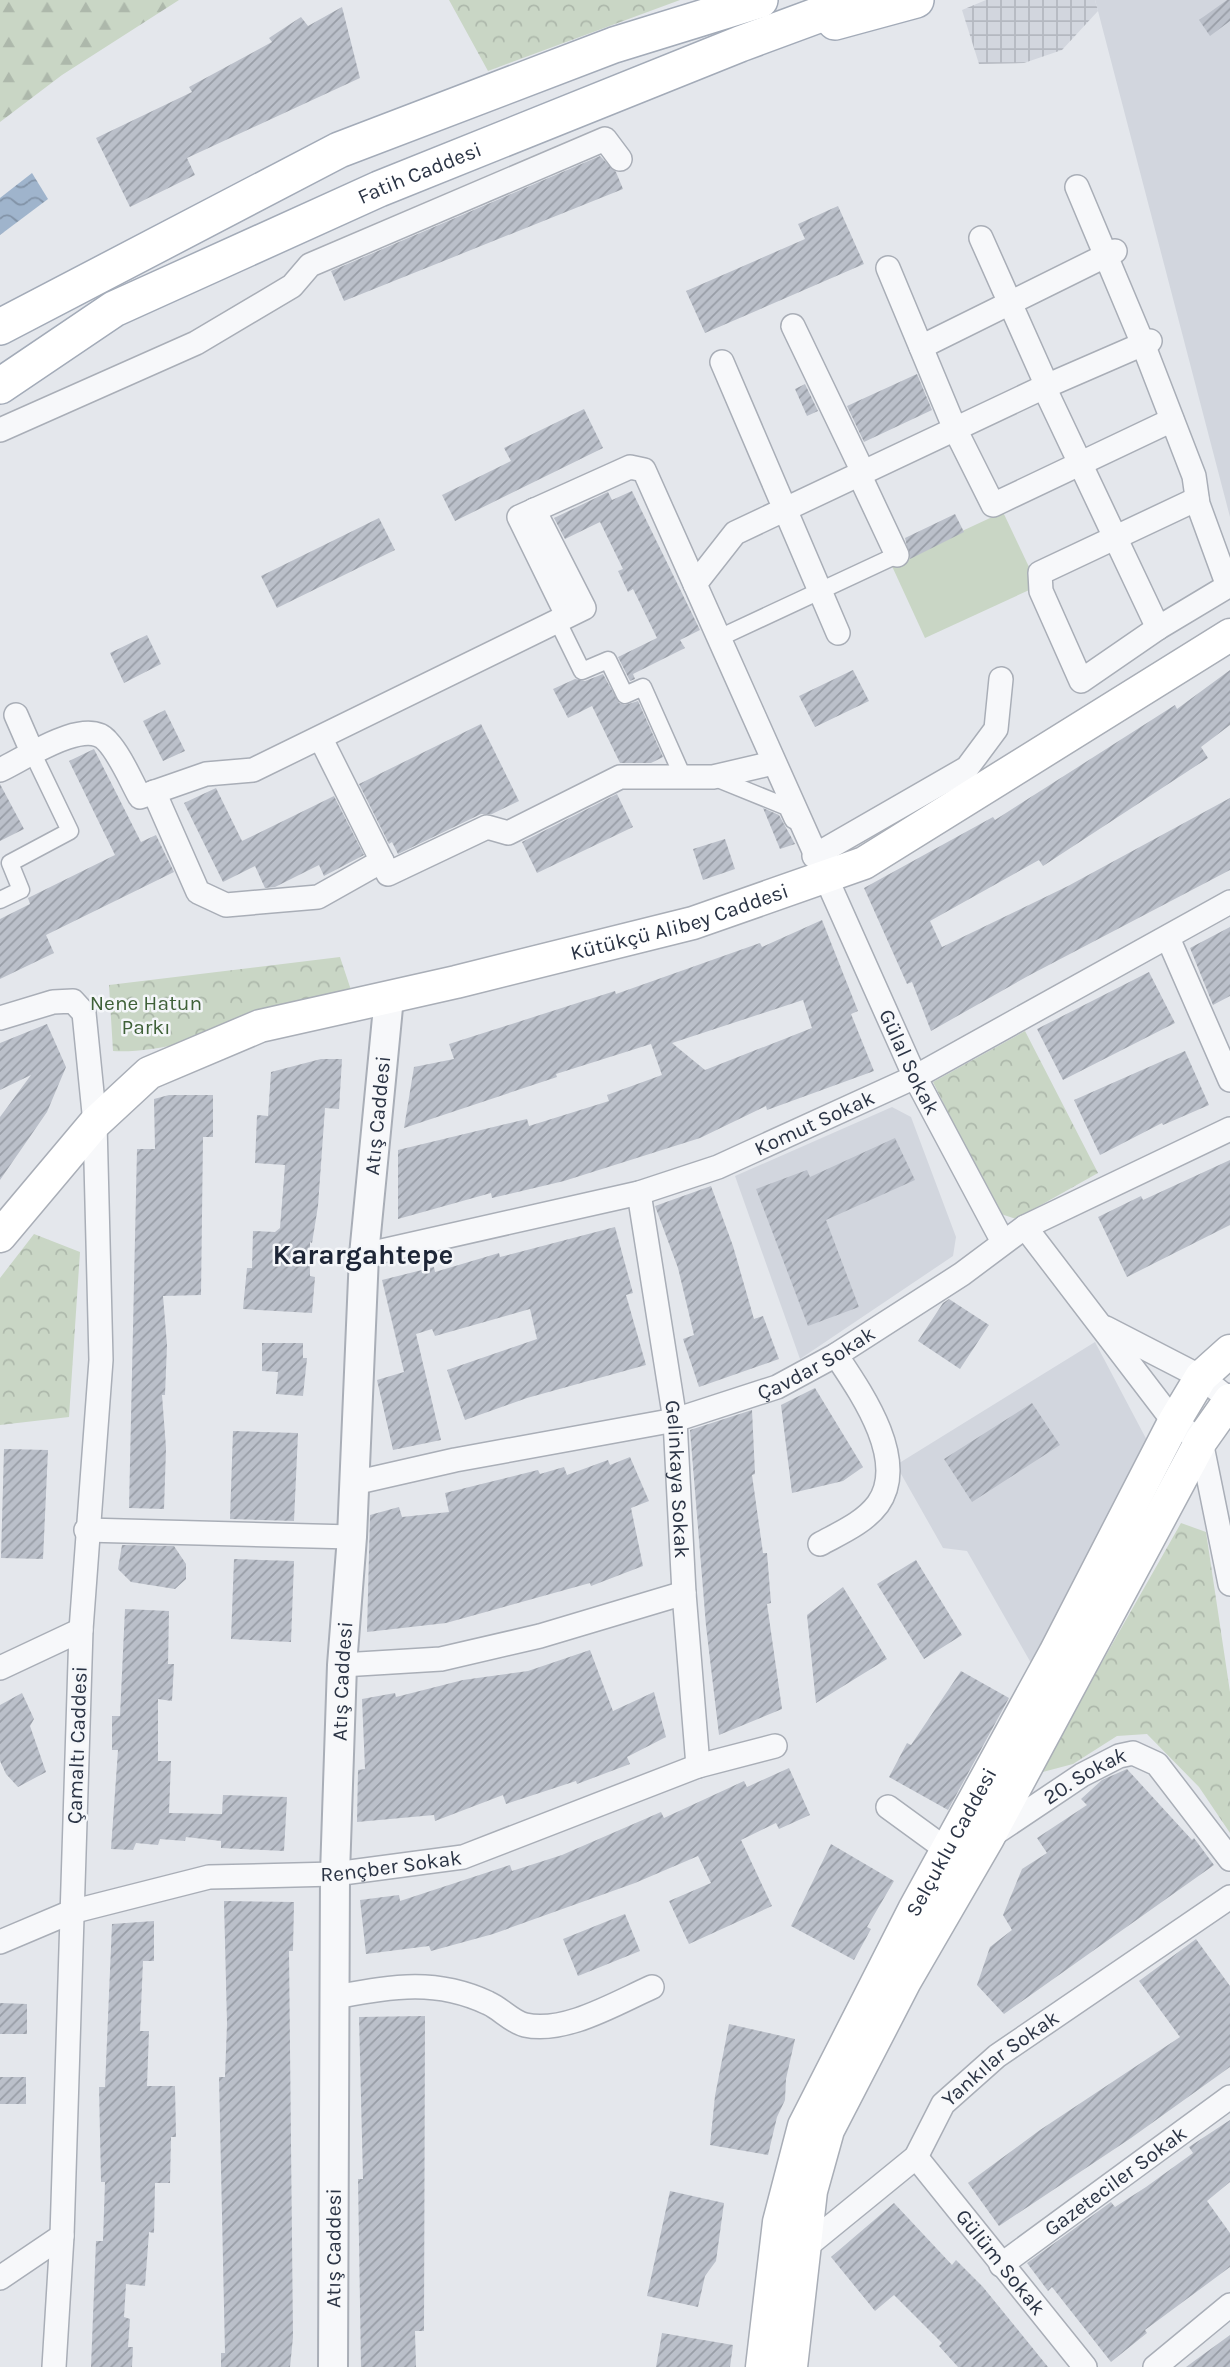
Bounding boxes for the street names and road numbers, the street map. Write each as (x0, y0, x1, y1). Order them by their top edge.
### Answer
street label: Fatih Caddesi (354, 137, 485, 209)
street label: Kütükçü Alibey Caddesi (568, 878, 792, 965)
street label: Gülal Sokak (874, 1005, 945, 1119)
street label: Atış Caddesi (360, 1055, 395, 1176)
street label: Komut Sokak (751, 1085, 878, 1161)
street label: Çavdar Sokak (754, 1321, 880, 1405)
street label: Gelinkaya Sokak (660, 1398, 694, 1559)
street label: Atış Caddesi (327, 1620, 357, 1741)
street label: Çamaltı Caddesi (62, 1666, 92, 1824)
street label: 20. Sokak (1039, 1743, 1129, 1809)
street label: Selçuklu Caddesi (901, 1764, 1002, 1921)
street label: Rençber Sokak (320, 1845, 463, 1886)
street label: Yankılar Sokak (937, 2005, 1064, 2111)
street label: Gazeteciler Sokak (1040, 2121, 1191, 2241)
street label: Atış Caddesi (321, 2188, 346, 2308)
street label: Gülüm Sokak (951, 2204, 1051, 2320)

